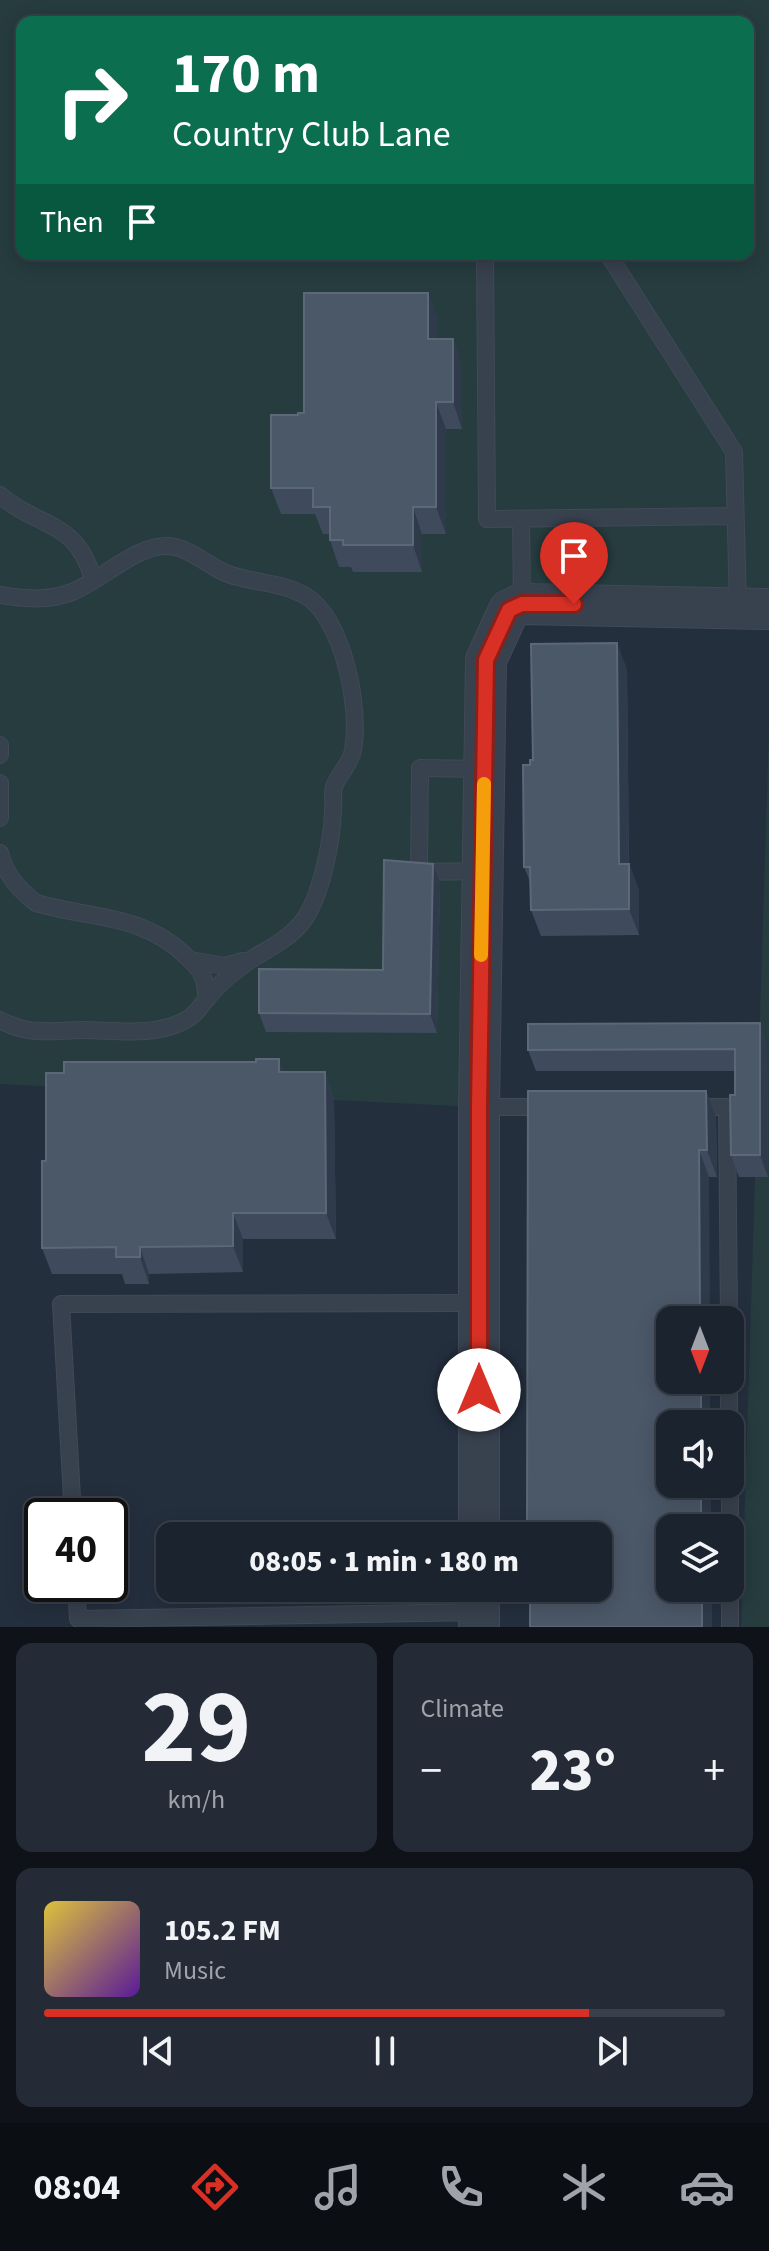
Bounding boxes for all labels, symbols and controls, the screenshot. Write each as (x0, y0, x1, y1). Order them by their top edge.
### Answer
text: 170 m (172, 35, 320, 114)
icon: right (40, 48, 144, 152)
text: Country Club Lane (172, 109, 451, 160)
icon: arrive (120, 200, 164, 244)
text: Then (40, 201, 104, 244)
pin (540, 522, 608, 604)
icon: arrive (552, 534, 596, 578)
north arrow (656, 1306, 744, 1394)
map controls (656, 1306, 744, 1602)
position arrow (437, 1348, 521, 1432)
button: sound (656, 1410, 744, 1498)
speed limit sign: 40 (24, 1498, 128, 1602)
button: layers (656, 1514, 744, 1602)
text: 08:05 · 1 min · 180 m (249, 1540, 519, 1583)
text: 29 (141, 1655, 251, 1803)
text: Climate (421, 1690, 504, 1727)
text: 23° (530, 1729, 616, 1814)
text: − (421, 1740, 442, 1803)
text: + (703, 1740, 725, 1803)
text: km/h (167, 1781, 225, 1818)
text: 105.2 FM (164, 1909, 281, 1952)
text: Music (164, 1952, 226, 1989)
icon: previous (136, 2029, 180, 2073)
icon: pause (363, 2029, 407, 2073)
icon: next (590, 2029, 634, 2073)
icon: directions (187, 2159, 243, 2215)
icon: music (310, 2159, 366, 2215)
icon: phone (433, 2159, 489, 2215)
icon: climate (556, 2159, 612, 2215)
icon: car (679, 2159, 735, 2215)
text: 08:04 (34, 2162, 120, 2213)

